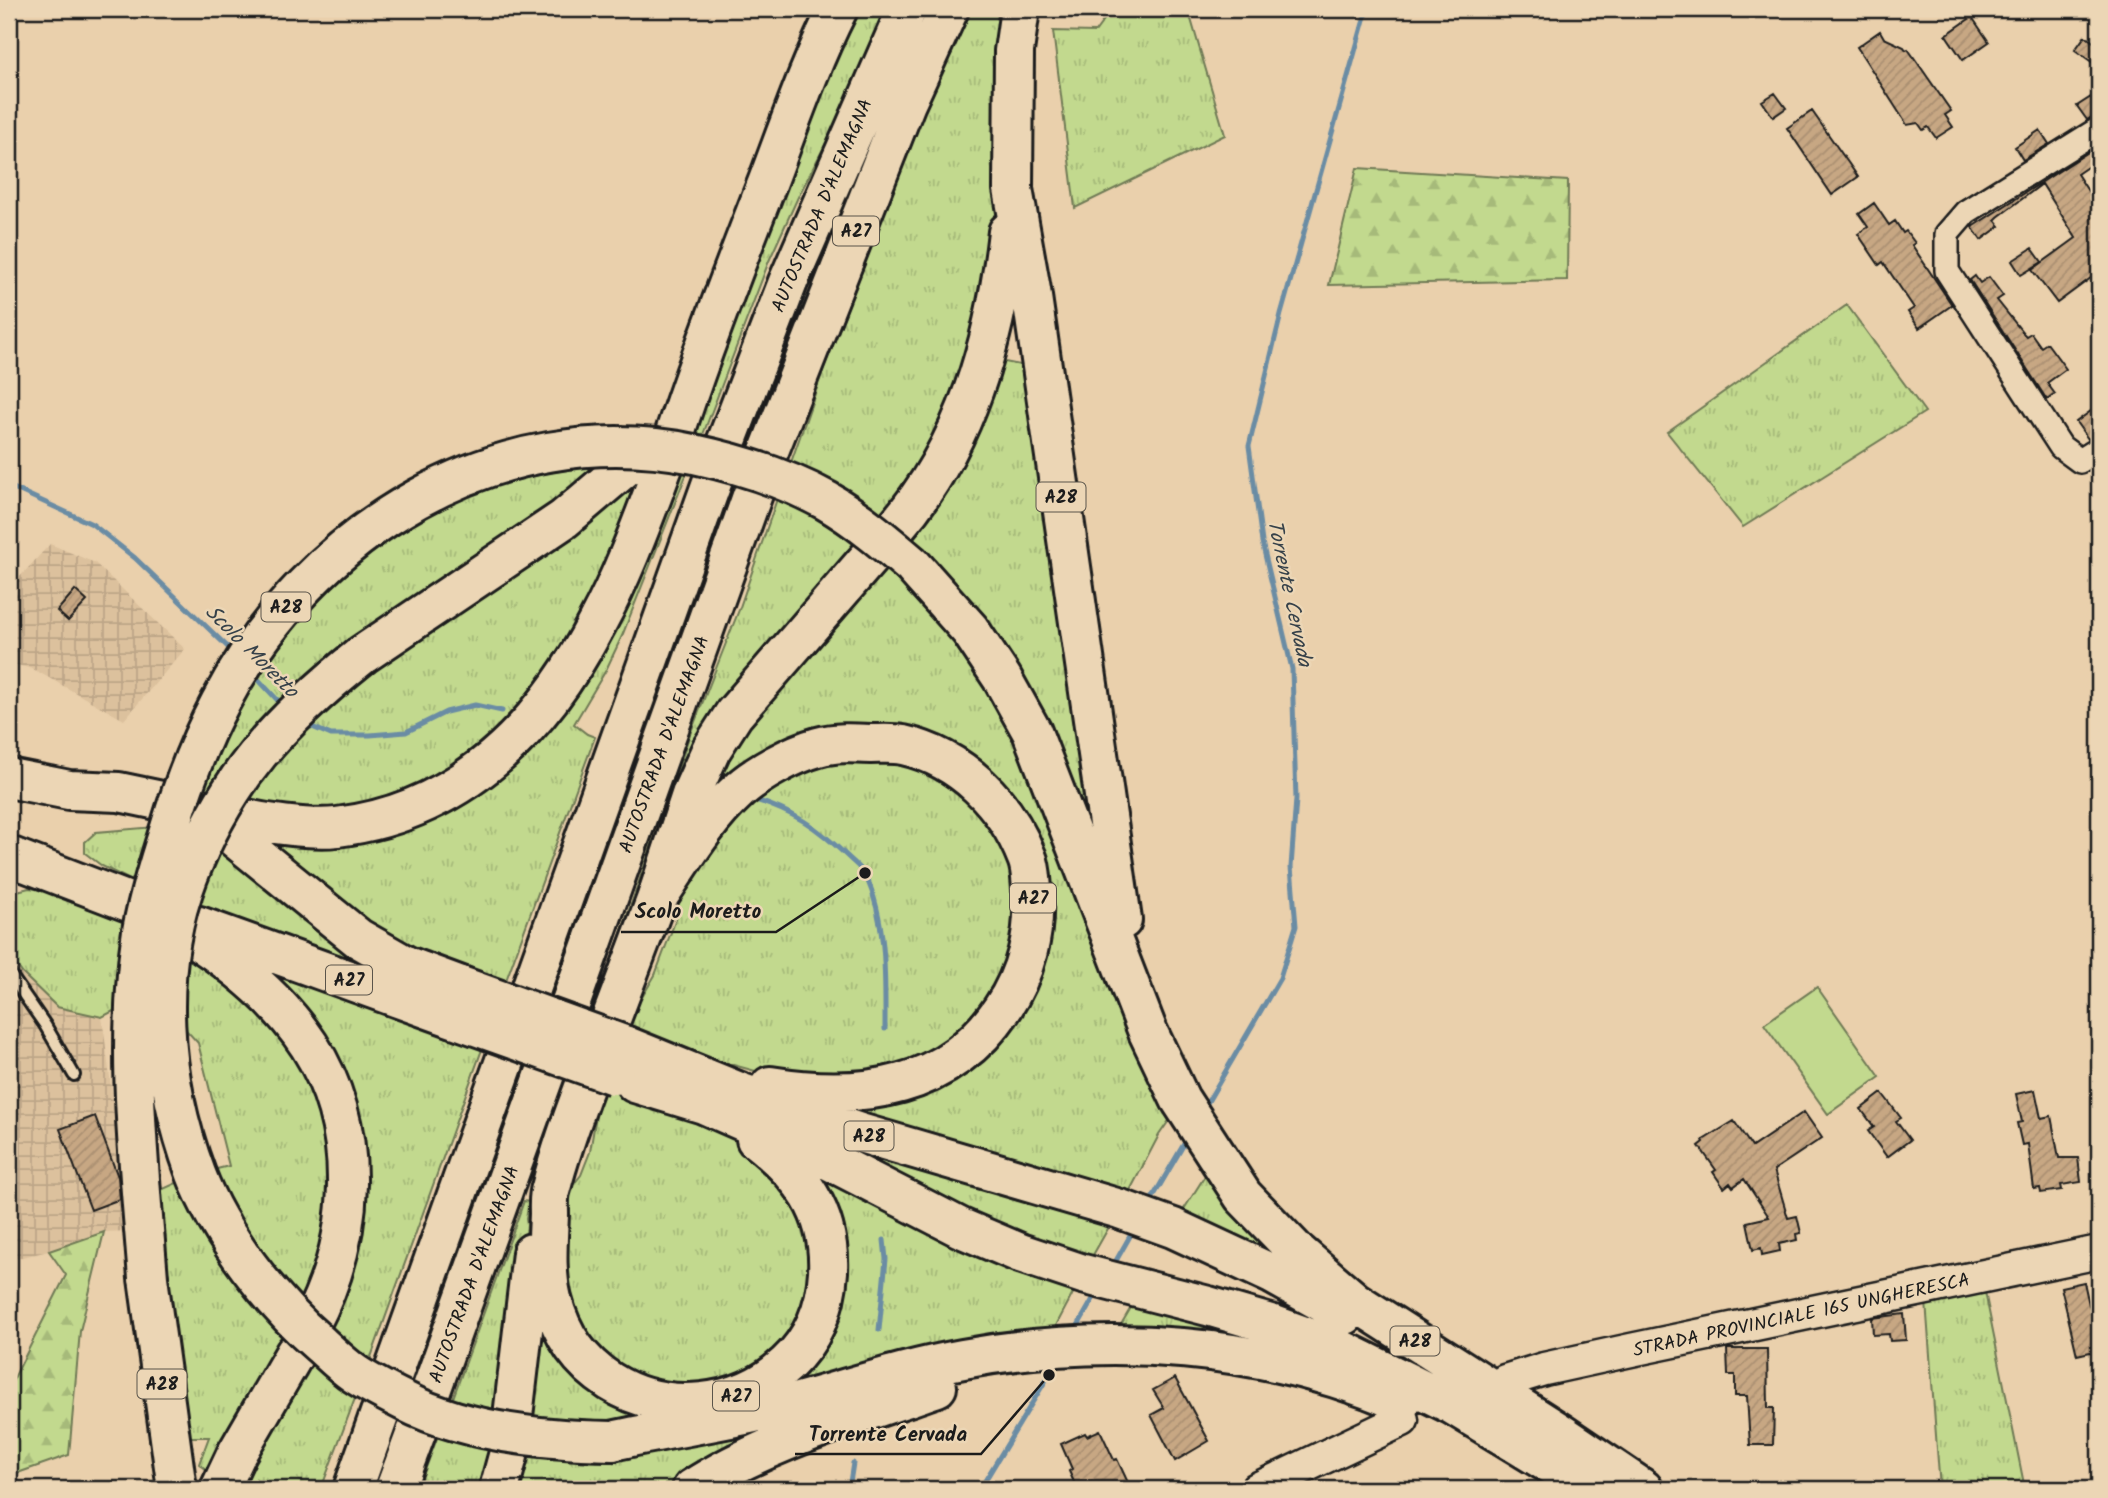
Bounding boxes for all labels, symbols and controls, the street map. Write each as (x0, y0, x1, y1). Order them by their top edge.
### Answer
street label: AUTOSTRADA D'ALEMAGNA (764, 94, 882, 317)
road number: A27 (833, 216, 879, 246)
road number: A28 (1036, 482, 1086, 512)
water label: Torrente Cervada (1257, 517, 1320, 671)
road number: A28 (262, 592, 310, 622)
water label: Scolo Moretto (196, 597, 307, 708)
street label: AUTOSTRADA D'ALEMAGNA (612, 632, 718, 858)
road number: A27 (1010, 884, 1056, 912)
callout: Scolo Moretto (621, 890, 776, 932)
text: Scolo Moretto (635, 896, 762, 929)
road number: A27 (326, 965, 372, 995)
road number: A28 (844, 1121, 894, 1150)
street label: AUTOSTRADA D'ALEMAGNA (422, 1162, 528, 1388)
street label: STRADA PROVINCIALE 165 UNGHERESCA (1630, 1266, 1973, 1366)
road number: A28 (1390, 1326, 1440, 1356)
road number: A28 (138, 1370, 186, 1399)
road number: A27 (713, 1381, 759, 1410)
callout: Torrente Cervada (795, 1412, 981, 1454)
text: Torrente Cervada (809, 1419, 967, 1452)

